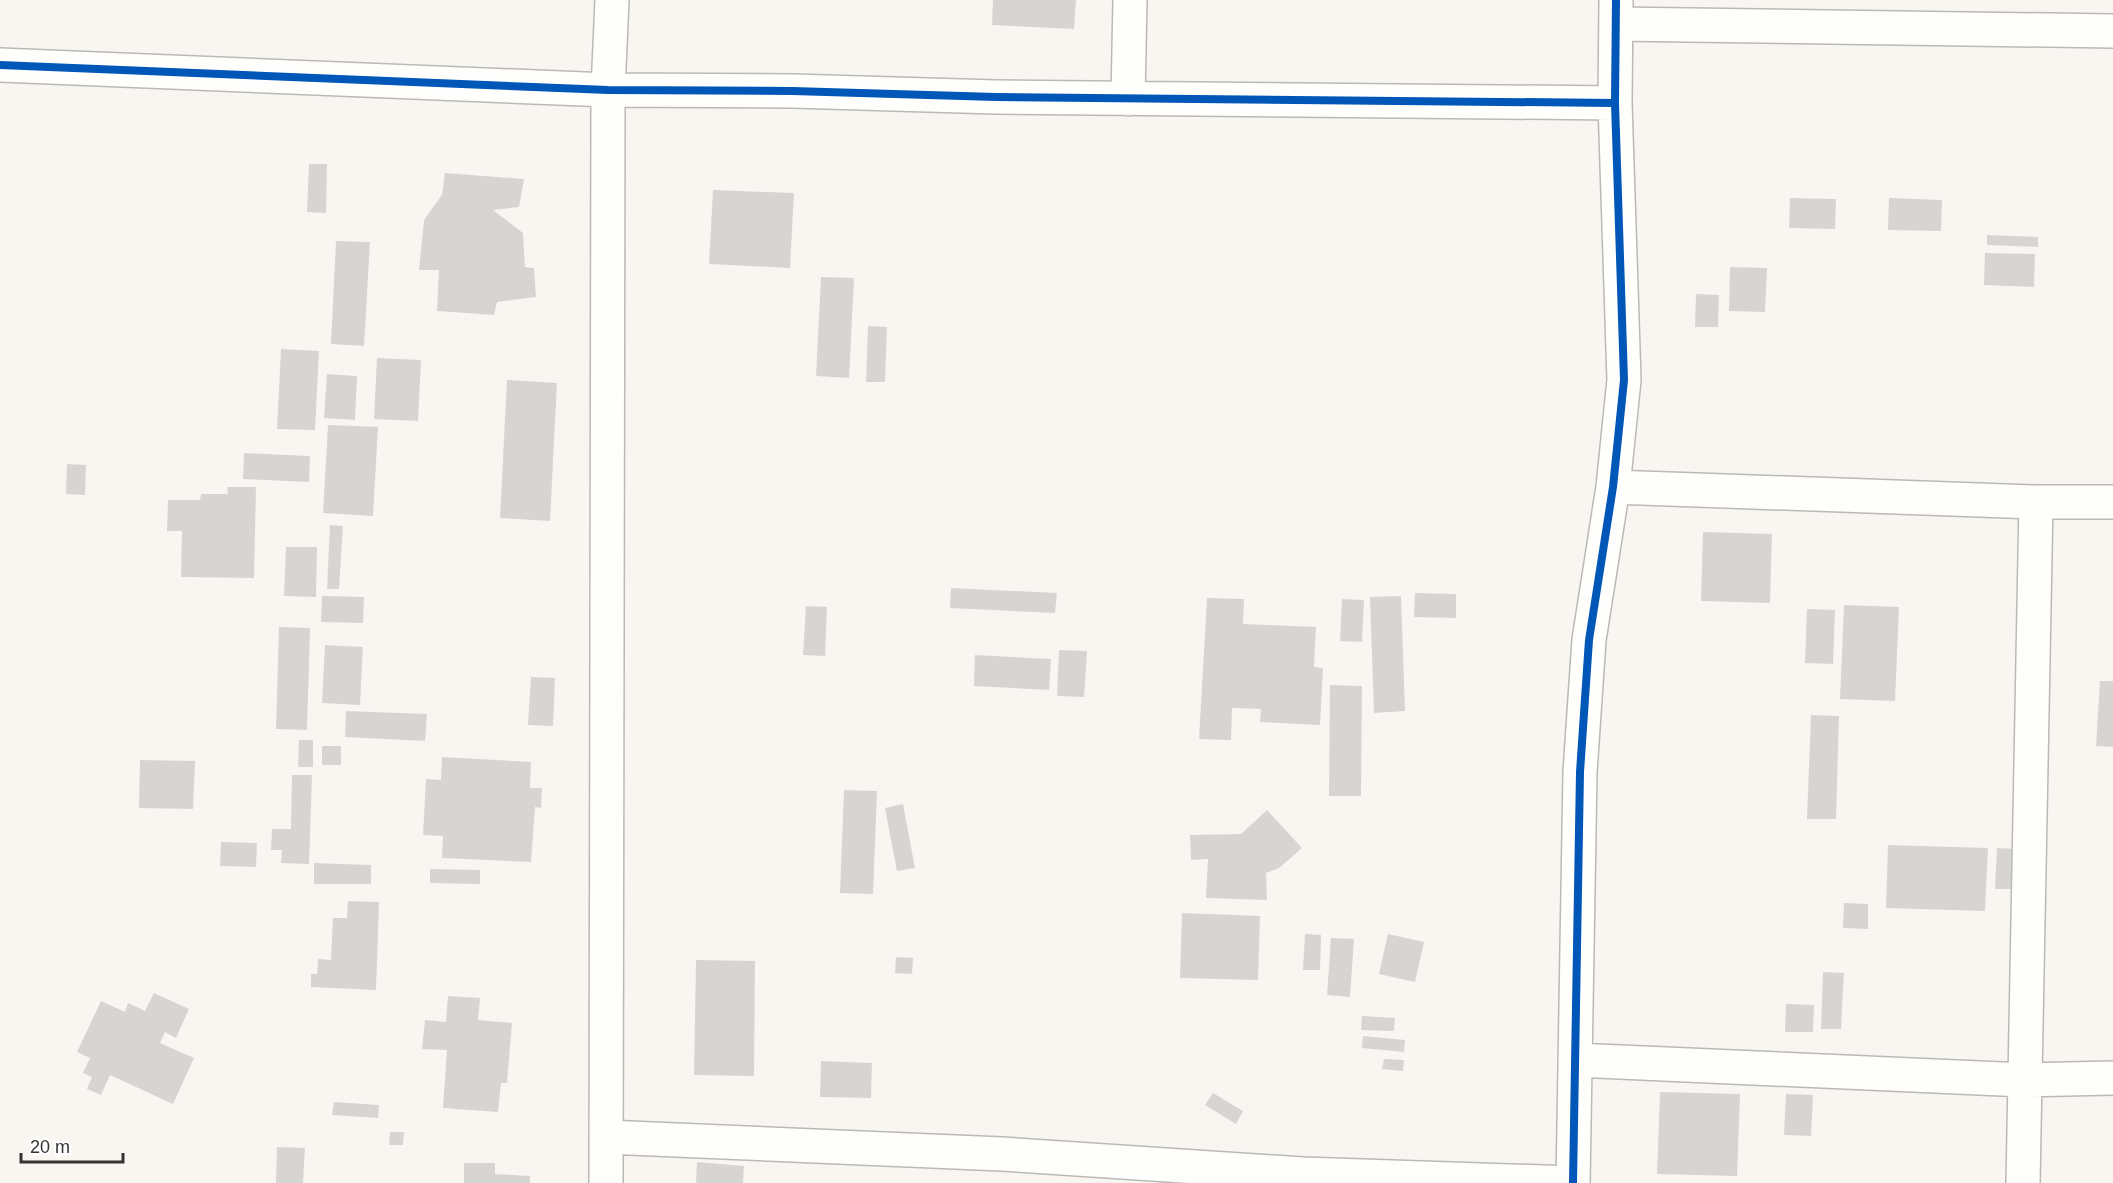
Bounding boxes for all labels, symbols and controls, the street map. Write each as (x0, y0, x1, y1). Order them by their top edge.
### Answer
scale bar (21, 1126, 123, 1164)
text: 20 m (30, 1137, 70, 1157)

